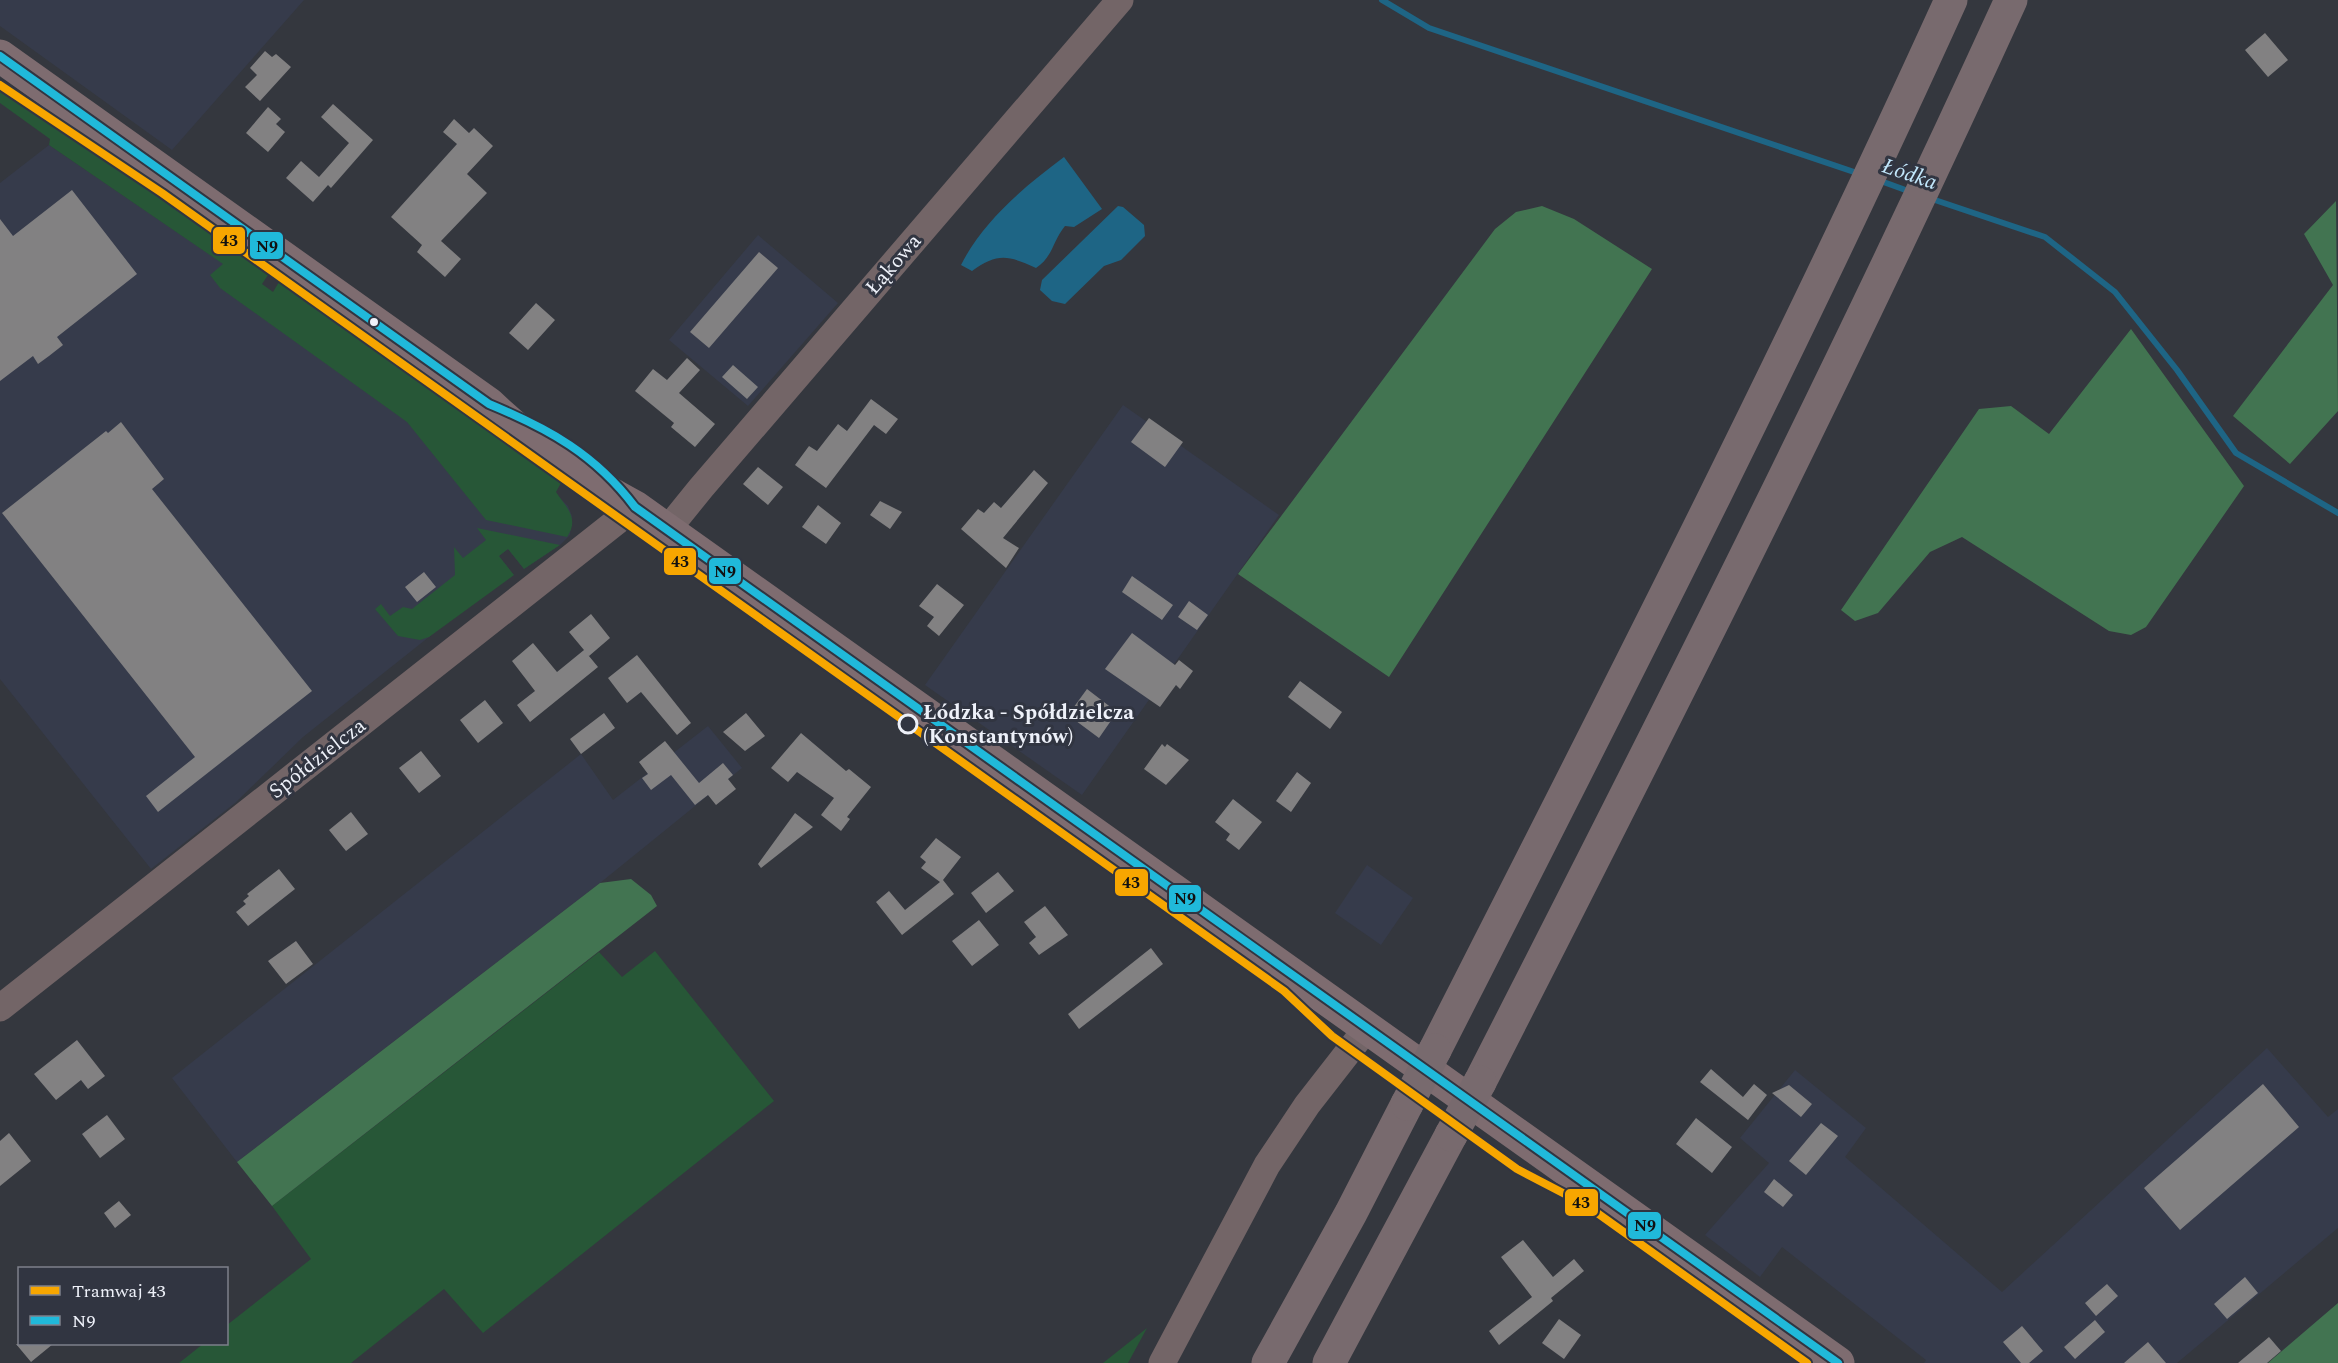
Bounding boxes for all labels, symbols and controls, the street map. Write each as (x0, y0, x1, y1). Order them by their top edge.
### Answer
water label: Łódka (1877, 150, 1942, 199)
line badge: 43 (212, 226, 246, 255)
street label: Łąkowa (858, 226, 930, 302)
text: 43 (220, 229, 238, 253)
line badge: N9 (249, 231, 284, 260)
text: N9 (256, 235, 278, 259)
unlabelled marker (368, 316, 380, 328)
line badge: 43 (663, 547, 697, 576)
text: 43 (671, 550, 689, 574)
line badge: N9 (708, 557, 742, 585)
text: N9 (714, 560, 736, 584)
place label: Łódzka - Spółdzielcza (Konstantynów) (923, 697, 1134, 753)
street label: Spółdzielcza (262, 710, 374, 807)
marker: Łódzka - Spółdzielcza (Konstantynów) (898, 714, 918, 734)
line badge: 43 (1114, 868, 1149, 897)
text: 43 (1122, 871, 1140, 895)
line badge: N9 (1168, 884, 1202, 913)
text: N9 (1174, 887, 1196, 911)
line badge: 43 (1564, 1188, 1599, 1217)
text: 43 (1572, 1191, 1590, 1215)
line badge: N9 (1627, 1211, 1662, 1240)
text: N9 (1634, 1214, 1656, 1238)
legend (18, 1267, 228, 1345)
text: Tramwaj 43 (72, 1278, 166, 1305)
text: N9 (72, 1308, 95, 1335)

